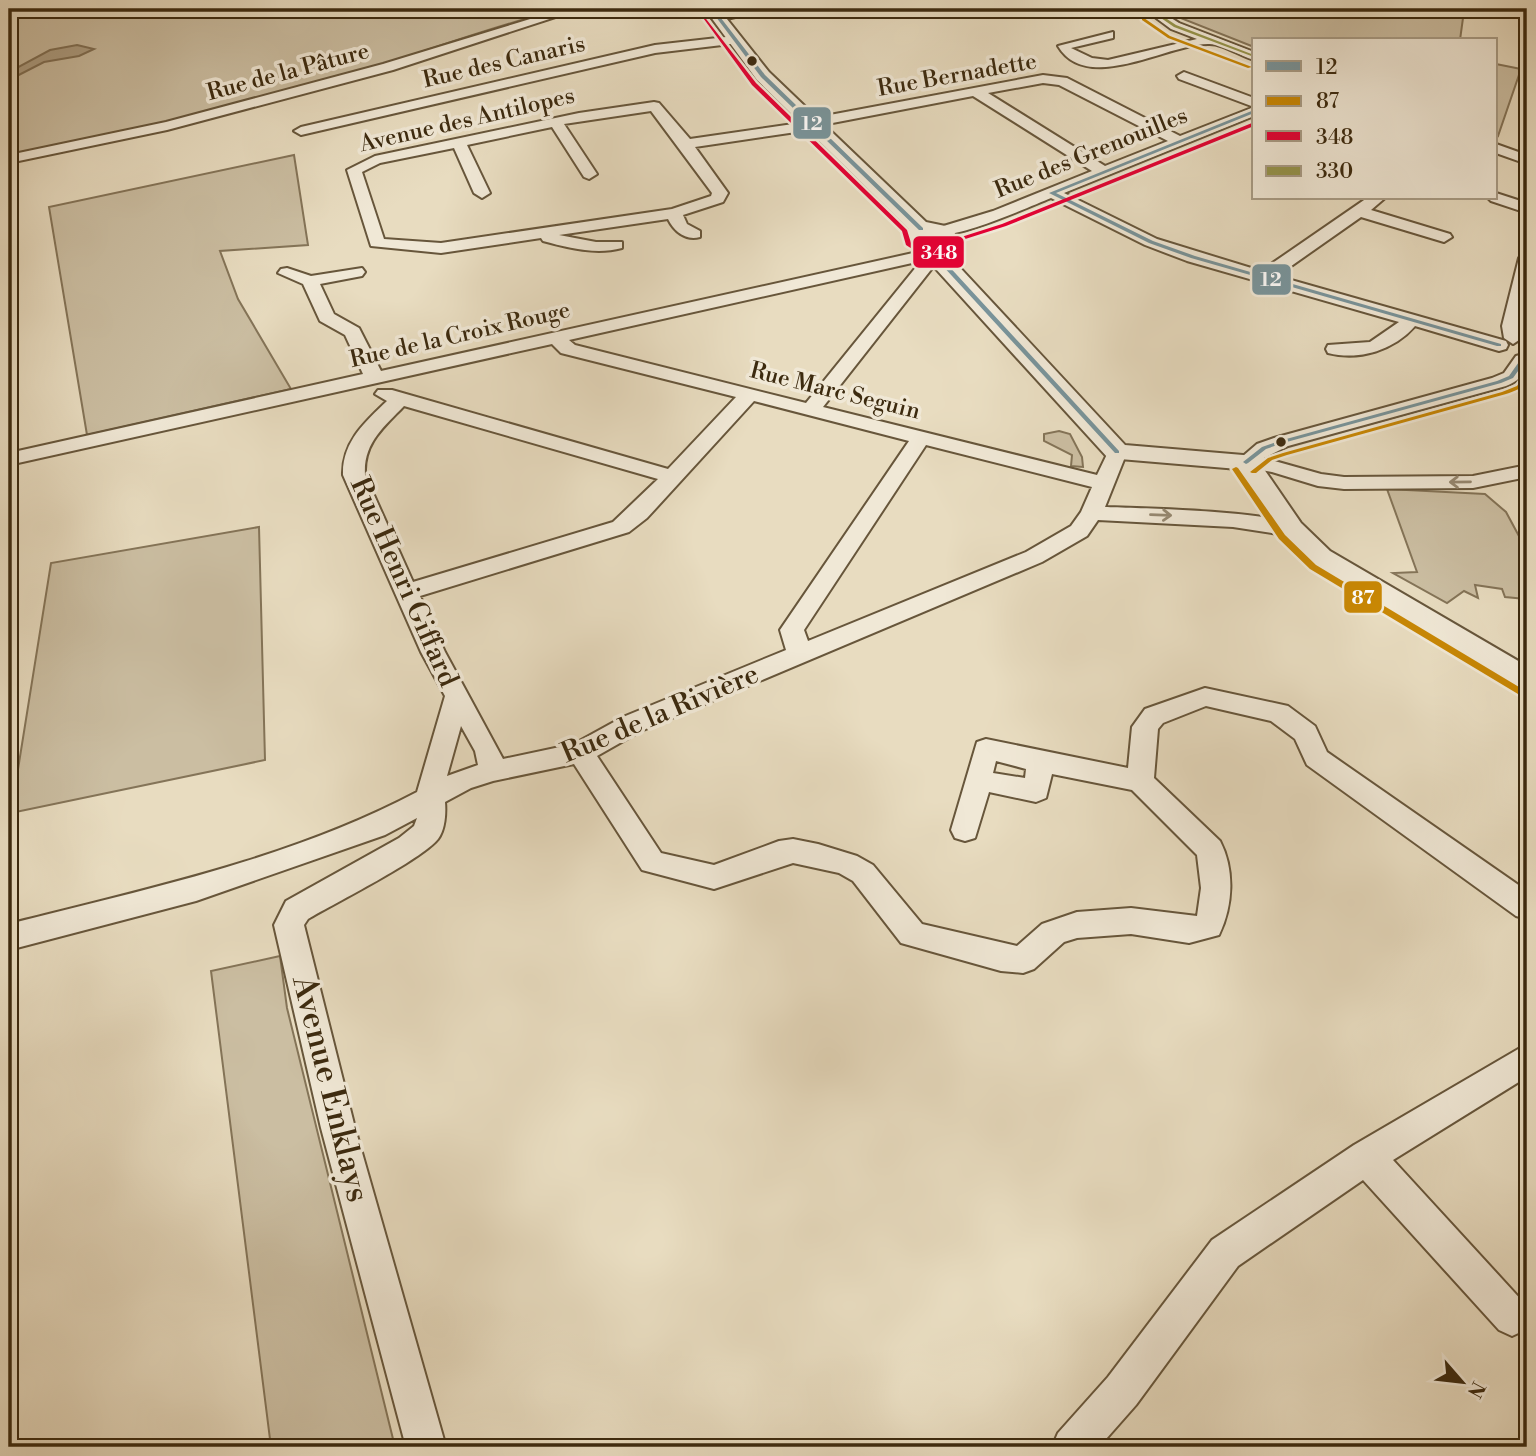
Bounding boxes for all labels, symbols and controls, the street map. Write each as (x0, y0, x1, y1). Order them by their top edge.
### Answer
street label: Rue des Canaris (420, 30, 588, 94)
street label: Rue de la Pâture (204, 37, 372, 107)
legend (1252, 38, 1498, 200)
street label: Rue Bernadette (875, 47, 1039, 103)
unlabelled marker (745, 54, 759, 68)
text: 12 (1316, 55, 1337, 81)
street label: Avenue des Antilopes (356, 82, 577, 159)
text: 87 (1316, 89, 1340, 115)
street label: Rue des Grenouilles (990, 101, 1192, 205)
line badge: 12 (792, 106, 832, 140)
text: 12 (801, 112, 823, 136)
text: 348 (1316, 125, 1353, 151)
text: 330 (1316, 159, 1353, 185)
line badge: 348 (912, 235, 965, 269)
text: 348 (921, 241, 957, 265)
line badge: 12 (1251, 263, 1292, 296)
text: 12 (1260, 268, 1282, 292)
street label: Rue de la Croix Rouge (347, 296, 573, 374)
street label: Rue Marc Seguin (747, 356, 923, 426)
unlabelled marker (1274, 435, 1288, 449)
street label: Rue Henri Giffard (342, 472, 466, 692)
one-way arrow (1449, 476, 1472, 489)
one-way arrow (1149, 508, 1172, 521)
line badge: 87 (1343, 580, 1383, 614)
text: 87 (1352, 586, 1374, 610)
street label: Rue de la Rivière (556, 657, 764, 771)
street label: Avenue Enklays (282, 971, 378, 1206)
north arrow (1428, 1348, 1498, 1418)
text: N (1462, 1377, 1490, 1402)

